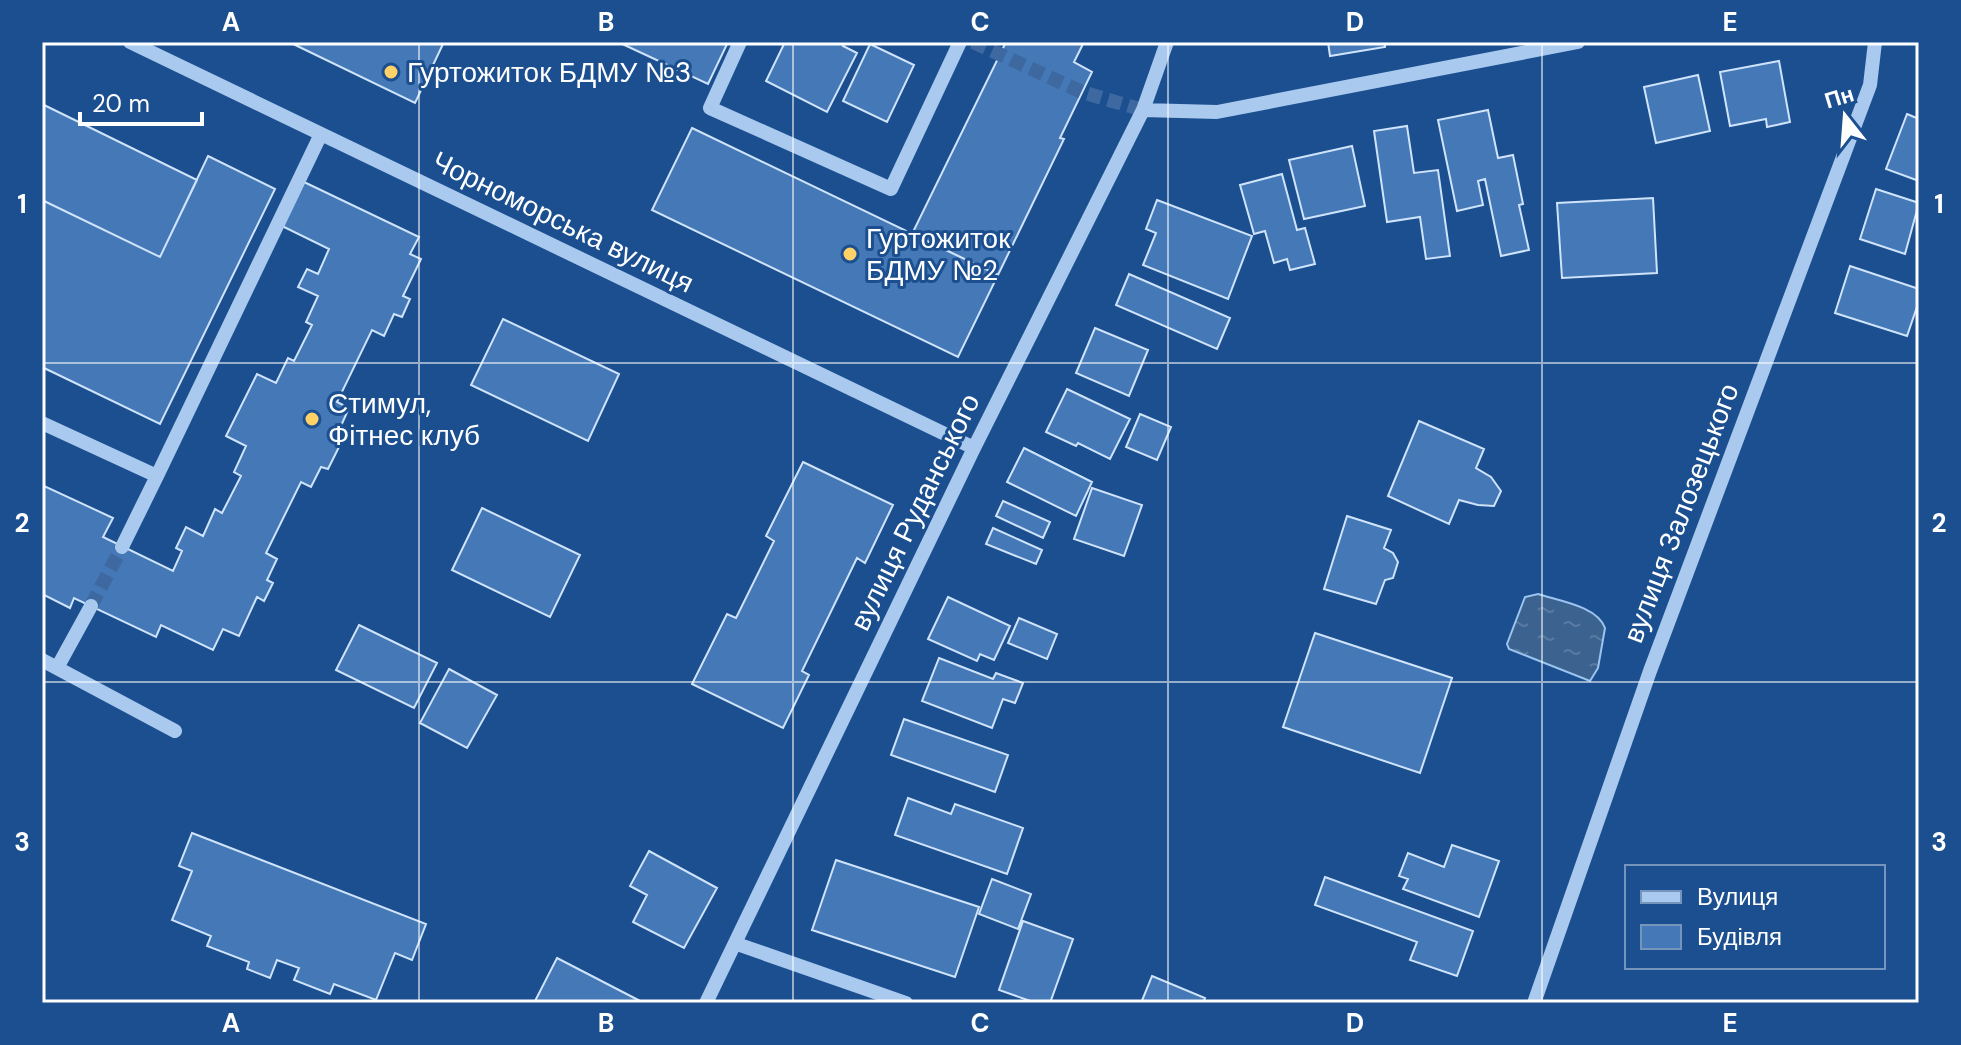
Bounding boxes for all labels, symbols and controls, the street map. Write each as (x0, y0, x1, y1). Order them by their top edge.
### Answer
text: A (222, 5, 240, 39)
text: B (598, 5, 614, 39)
text: C (970, 5, 990, 39)
text: D (1346, 5, 1364, 39)
text: E (1722, 5, 1738, 39)
place label: Гуртожиток БДМУ №3 (407, 54, 691, 91)
marker: Гуртожиток БДМУ №3 (382, 63, 400, 81)
scale bar (80, 76, 202, 126)
north arrow (1805, 76, 1885, 156)
text: Пн (1821, 79, 1857, 115)
text: 20 m (92, 88, 150, 119)
street label: Чорноморська вулиця (426, 143, 700, 301)
text: 1 (17, 187, 27, 221)
text: 1 (1934, 187, 1944, 221)
place label: Гуртожиток БДМУ №2 (866, 220, 1011, 289)
marker: Гуртожиток БДМУ №2 (841, 245, 859, 263)
street label: вулиця Залозецького (1615, 378, 1747, 648)
place label: Стимул, Фітнес клуб (328, 385, 480, 454)
street label: вулиця Руданського (842, 387, 988, 637)
marker: Стимул, Фітнес клуб (303, 410, 321, 428)
text: 2 (14, 506, 30, 540)
text: 2 (1931, 506, 1947, 540)
text: 3 (14, 825, 30, 859)
text: 3 (1931, 825, 1947, 859)
legend (1625, 865, 1885, 969)
text: Вулиця (1697, 881, 1778, 912)
text: Будівля (1697, 921, 1782, 952)
text: A (222, 1006, 240, 1040)
text: B (598, 1006, 614, 1040)
text: C (970, 1006, 990, 1040)
text: D (1346, 1006, 1364, 1040)
text: E (1722, 1006, 1738, 1040)

